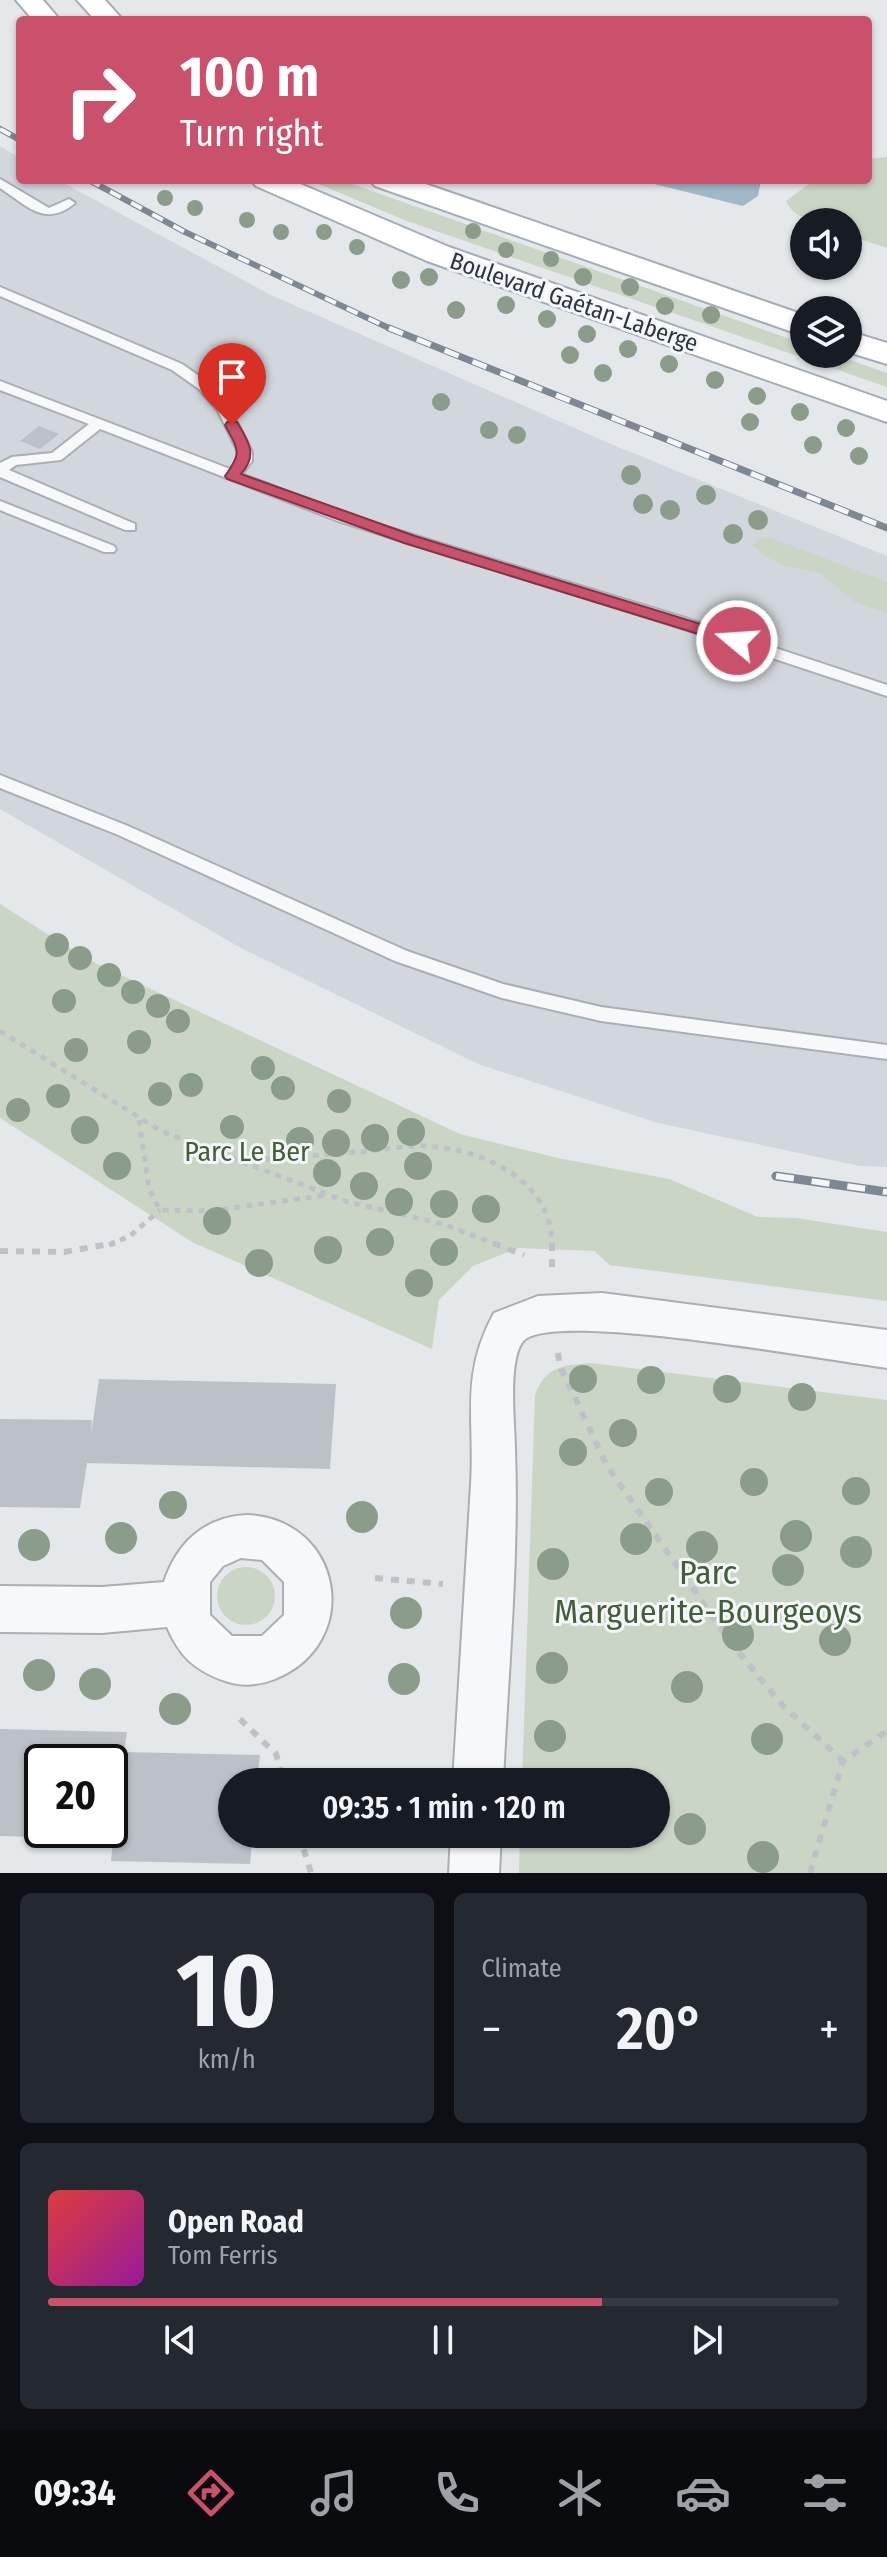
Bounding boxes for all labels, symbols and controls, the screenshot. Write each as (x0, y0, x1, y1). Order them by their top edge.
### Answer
text: 100 m (180, 44, 319, 111)
icon: right (48, 48, 152, 152)
text: Turn right (180, 112, 323, 156)
map controls (790, 208, 862, 368)
button: sound (790, 208, 862, 280)
street label: Boulevard Gaétan-Laberge (446, 246, 702, 358)
button: layers (790, 296, 862, 368)
pin (198, 343, 266, 425)
icon: arrive (210, 355, 254, 399)
position arrow (695, 599, 779, 683)
park label: Parc Le Ber (184, 1135, 310, 1168)
park label: Parc Marguerite-Bourgeoys (554, 1552, 862, 1632)
speed limit sign: 20 (24, 1744, 128, 1848)
text: 09:35 · 1 min · 120 m (322, 1790, 566, 1826)
text: 10 (176, 1929, 277, 2054)
text: Climate (482, 1953, 562, 1984)
text: 20° (616, 1993, 704, 2065)
text: − (482, 2003, 501, 2056)
text: + (819, 2003, 839, 2056)
text: km/h (198, 2044, 256, 2075)
text: Open Road (168, 2204, 304, 2240)
text: Tom Ferris (168, 2240, 278, 2271)
icon: previous (158, 2318, 202, 2362)
icon: pause (421, 2318, 465, 2362)
icon: next (685, 2318, 729, 2362)
icon: directions (183, 2465, 239, 2521)
icon: music (306, 2465, 362, 2521)
icon: phone (429, 2465, 485, 2521)
icon: climate (552, 2465, 608, 2521)
icon: car (675, 2465, 731, 2521)
icon: filters (797, 2465, 853, 2521)
text: 09:34 (33, 2471, 116, 2515)

